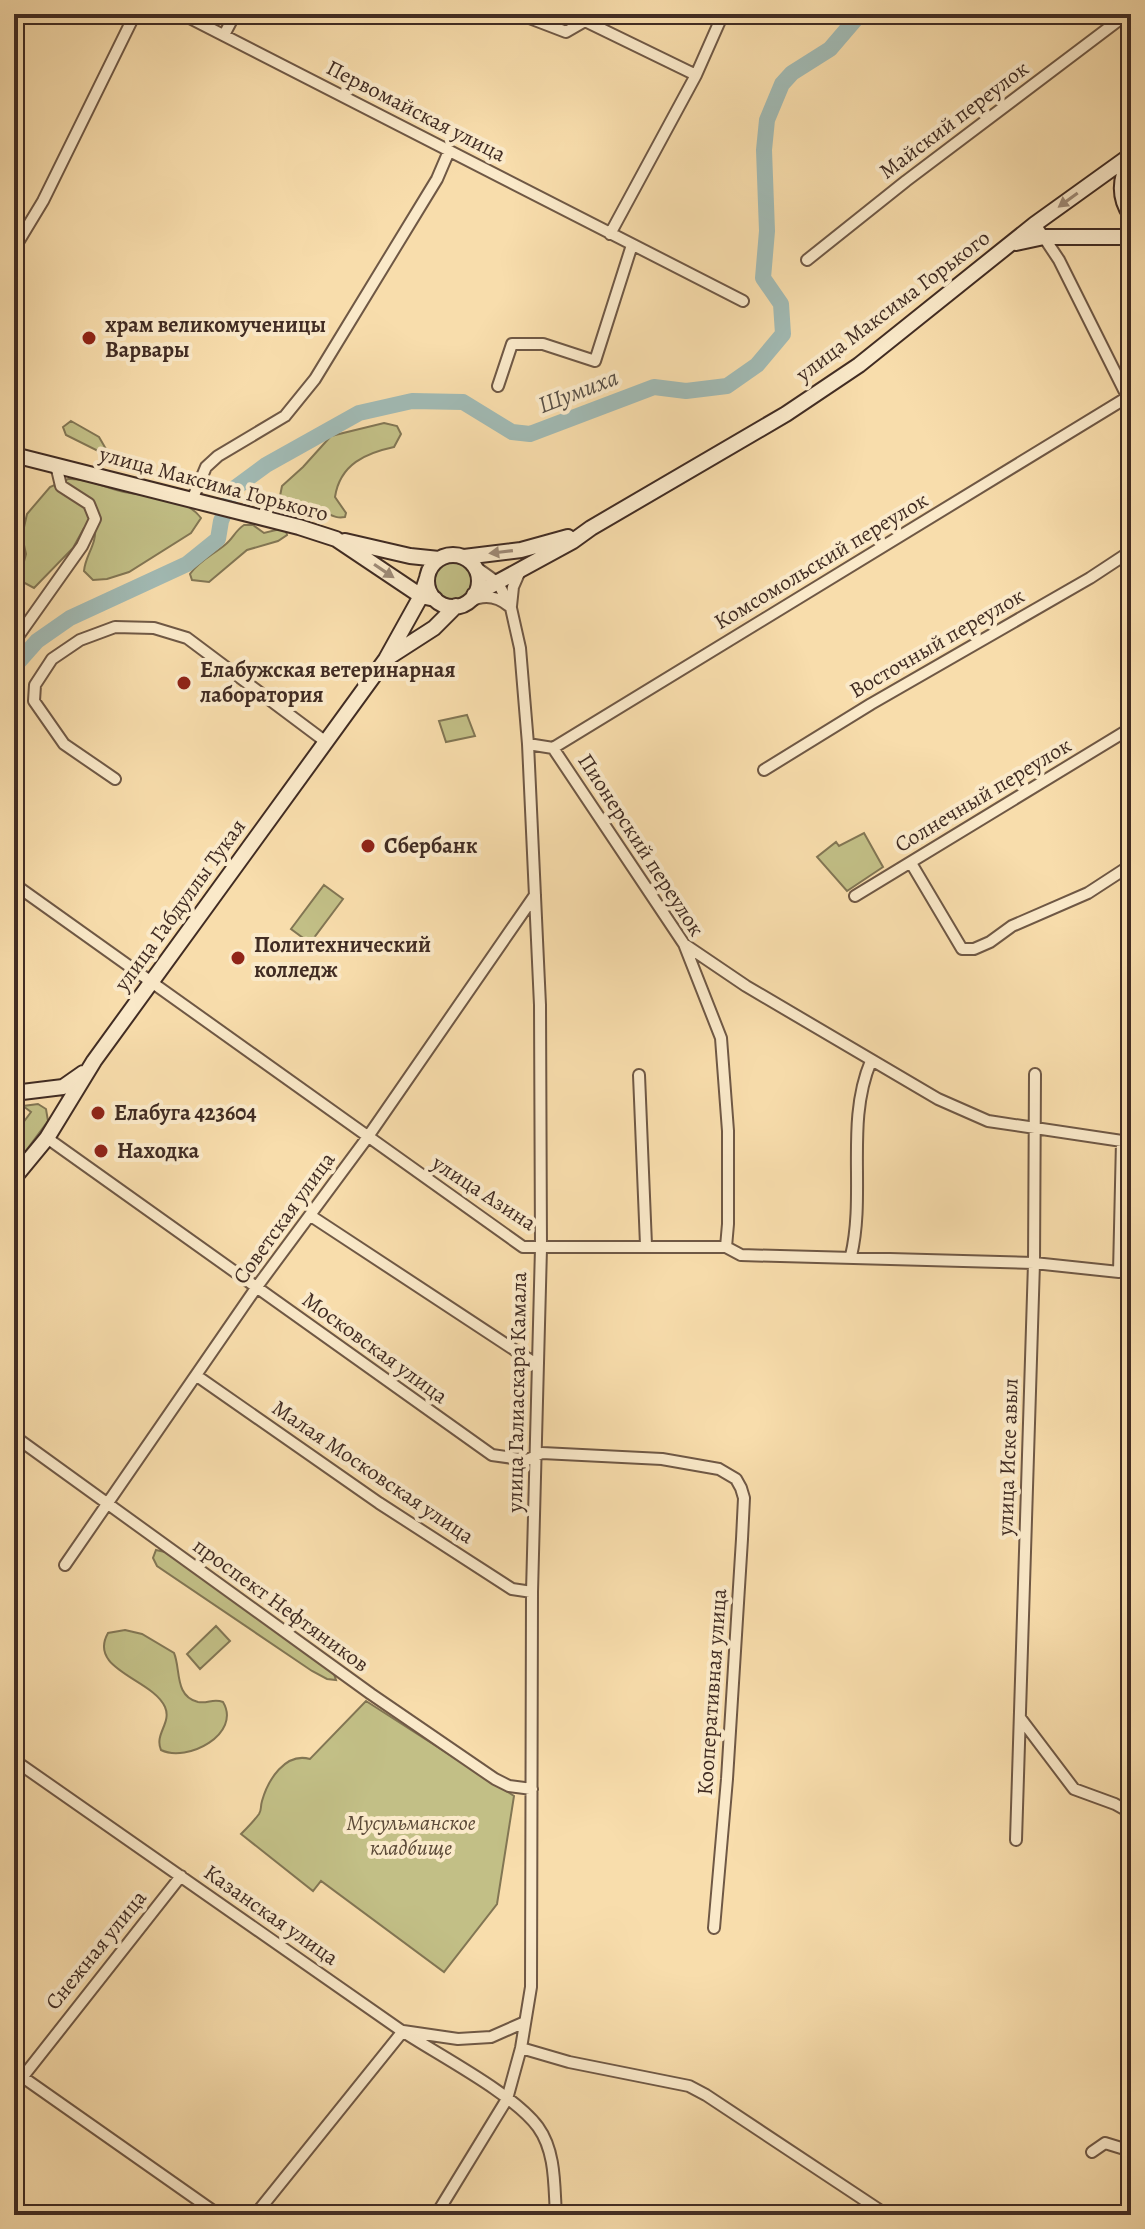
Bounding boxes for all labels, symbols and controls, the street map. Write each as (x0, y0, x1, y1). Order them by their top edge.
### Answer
street label: Первомайская улица (321, 53, 512, 170)
street label: Майский переулок (873, 54, 1035, 186)
one-way arrow (1057, 192, 1078, 207)
street label: улица Максима Горького (789, 223, 996, 390)
place label: храм великомученицы Варвары (105, 310, 326, 365)
marker: храм великомученицы Варвары (80, 329, 98, 347)
water label: Шумиха (533, 361, 623, 421)
street label: улица Максима Горького (95, 439, 332, 529)
street label: Комсомольский переулок (708, 485, 934, 637)
one-way arrow (488, 546, 513, 559)
one-way arrow (373, 564, 394, 579)
street label: Восточный переулок (844, 581, 1030, 705)
place label: Елабужская ветеринарная лаборатория (199, 655, 456, 710)
marker: Елабужская ветеринарная лаборатория (175, 674, 193, 692)
street label: Солнечный переулок (889, 730, 1077, 860)
street label: Пионерский переулок (571, 748, 711, 942)
street label: улица Габдуллы Тукая (107, 813, 253, 998)
place label: Сбербанк (384, 831, 478, 861)
marker: Сбербанк (359, 837, 377, 855)
place label: Политехнический колледж (254, 930, 431, 985)
marker: Политехнический колледж (229, 949, 247, 967)
place label: Елабуга 423604 (114, 1098, 257, 1128)
marker: Елабуга 423604 (89, 1104, 107, 1122)
place label: Находка (117, 1136, 200, 1166)
marker: Находка (92, 1142, 110, 1160)
street label: Советская улица (226, 1145, 343, 1290)
street label: улица Азина (425, 1148, 543, 1238)
street label: улица Галиаскара Камала (500, 1271, 534, 1514)
street label: Московская улица (296, 1285, 455, 1412)
street label: улица Иске авыл (990, 1378, 1026, 1537)
street label: Малая Московская улица (266, 1393, 481, 1551)
street label: проспект Нефтяников (187, 1531, 375, 1679)
street label: Кооперативная улица (690, 1587, 734, 1796)
park label: Мусульманское кладбище (346, 1808, 476, 1863)
street label: Казанская улица (198, 1857, 345, 1973)
street label: Снежная улица (38, 1883, 154, 2016)

